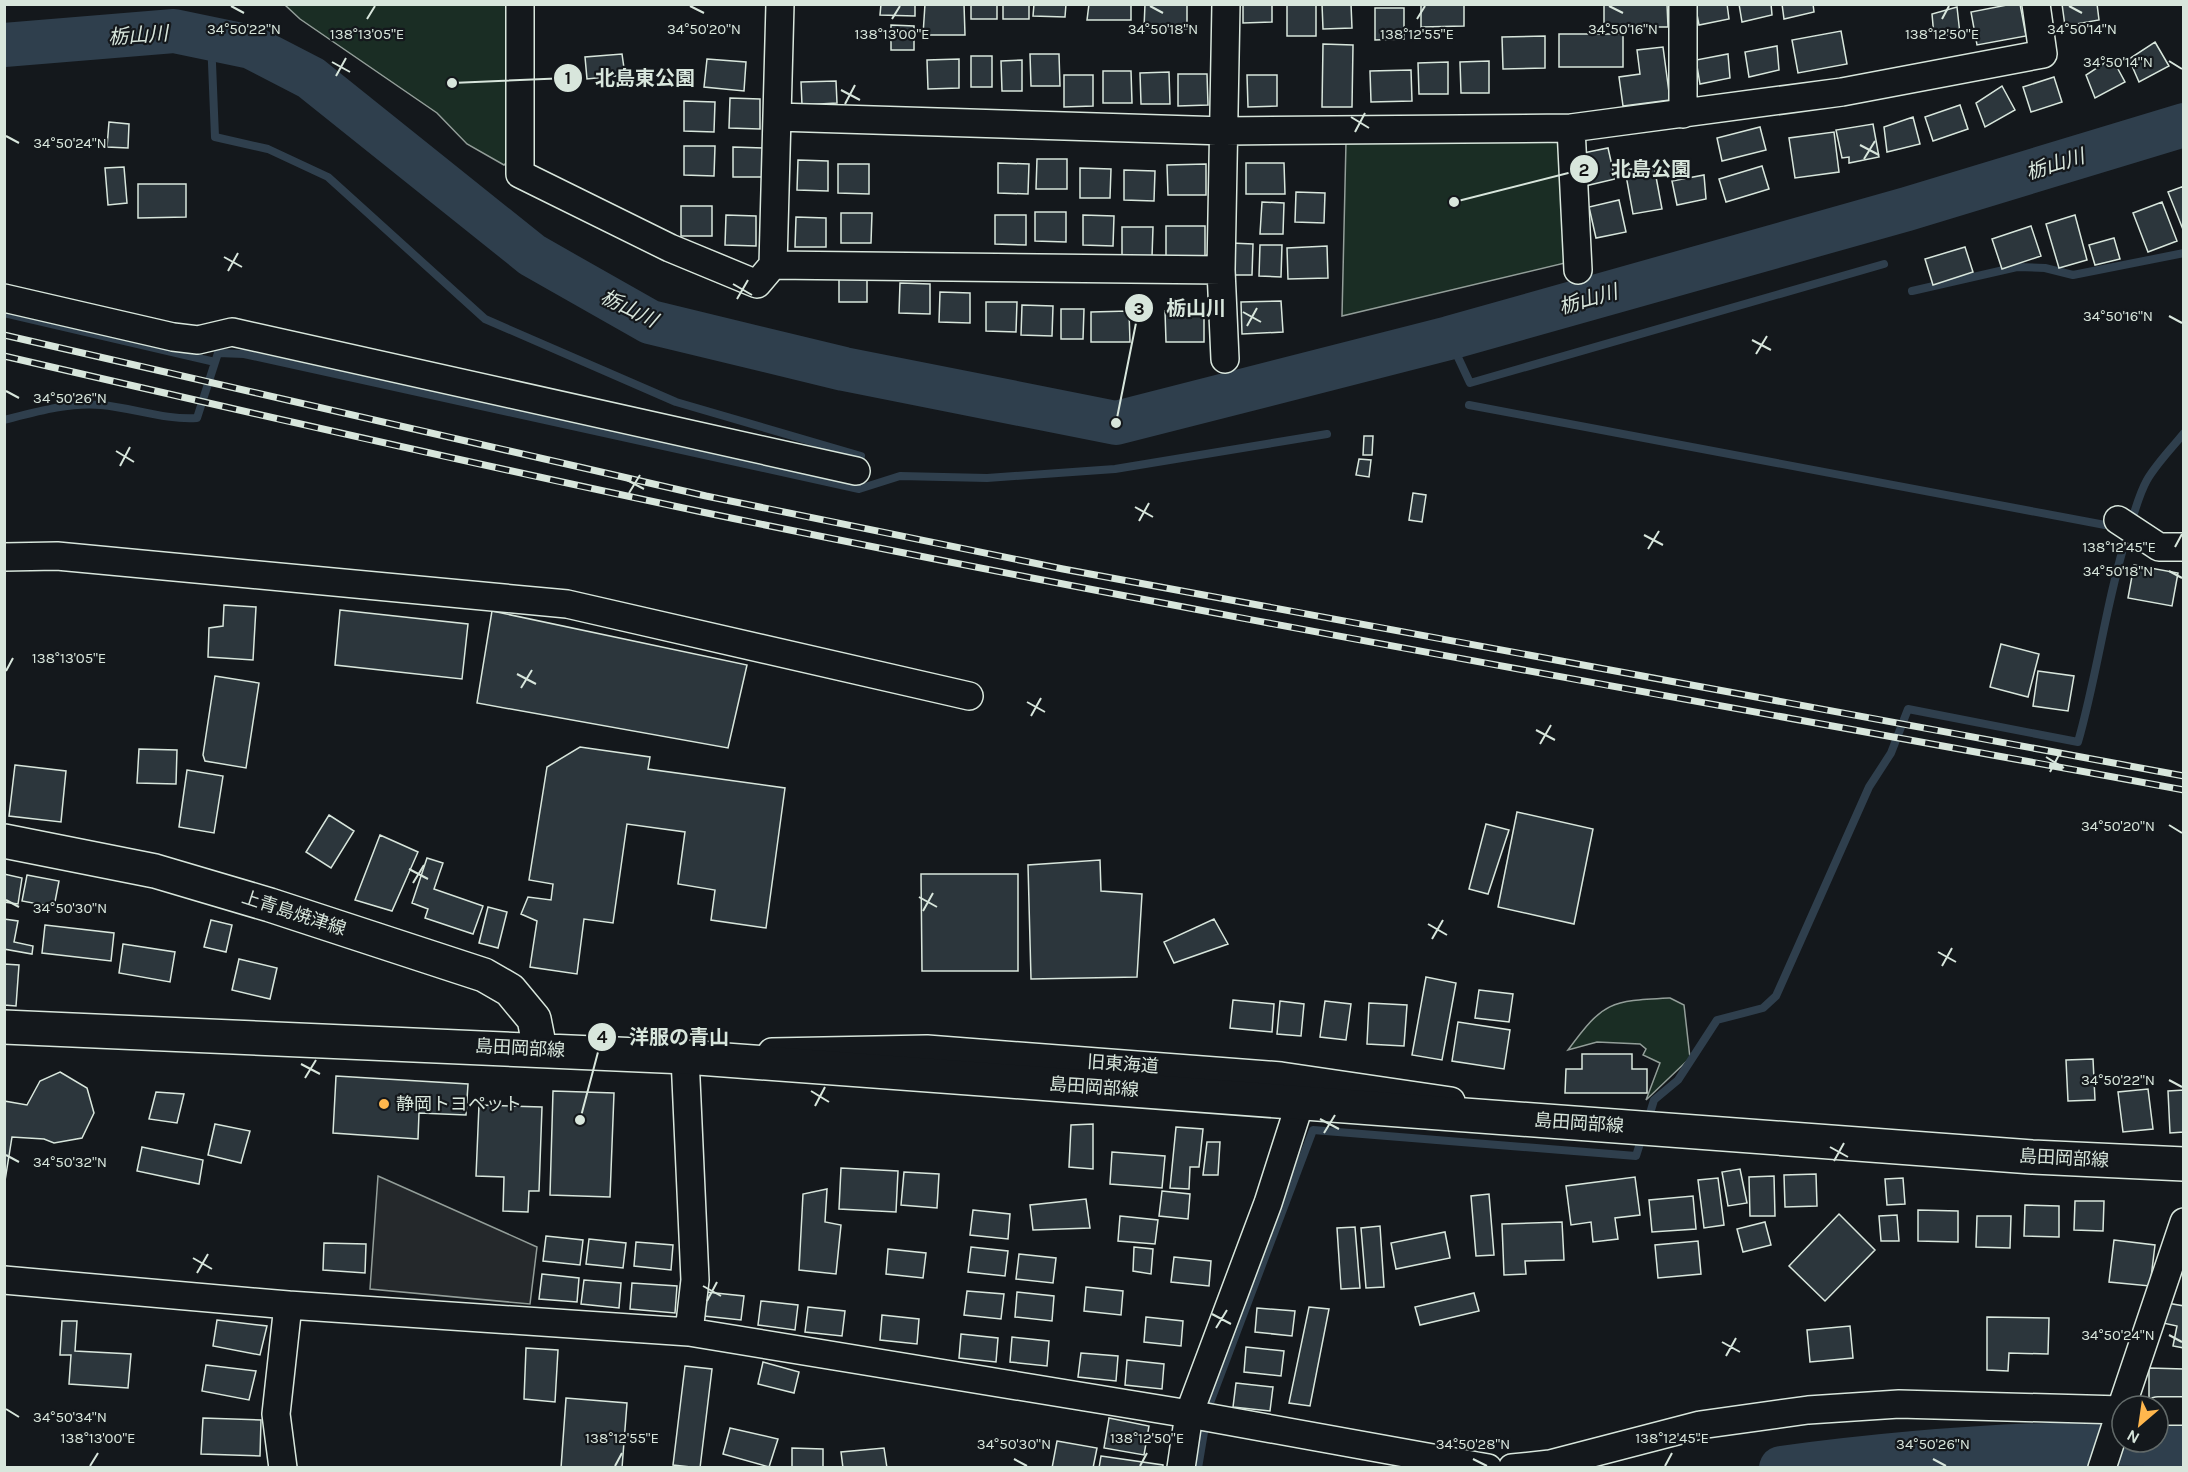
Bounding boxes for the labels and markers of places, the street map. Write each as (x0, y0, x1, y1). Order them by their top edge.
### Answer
callout: 北島東公園 (553, 59, 707, 97)
callout: 北島公園 (1569, 150, 1703, 188)
callout: 栃山川 (1124, 289, 1238, 327)
callout: 洋服の青山 (587, 1018, 741, 1056)
place label: 静岡トヨペット (396, 1093, 522, 1115)
marker: 静岡トヨペット (377, 1097, 391, 1111)

